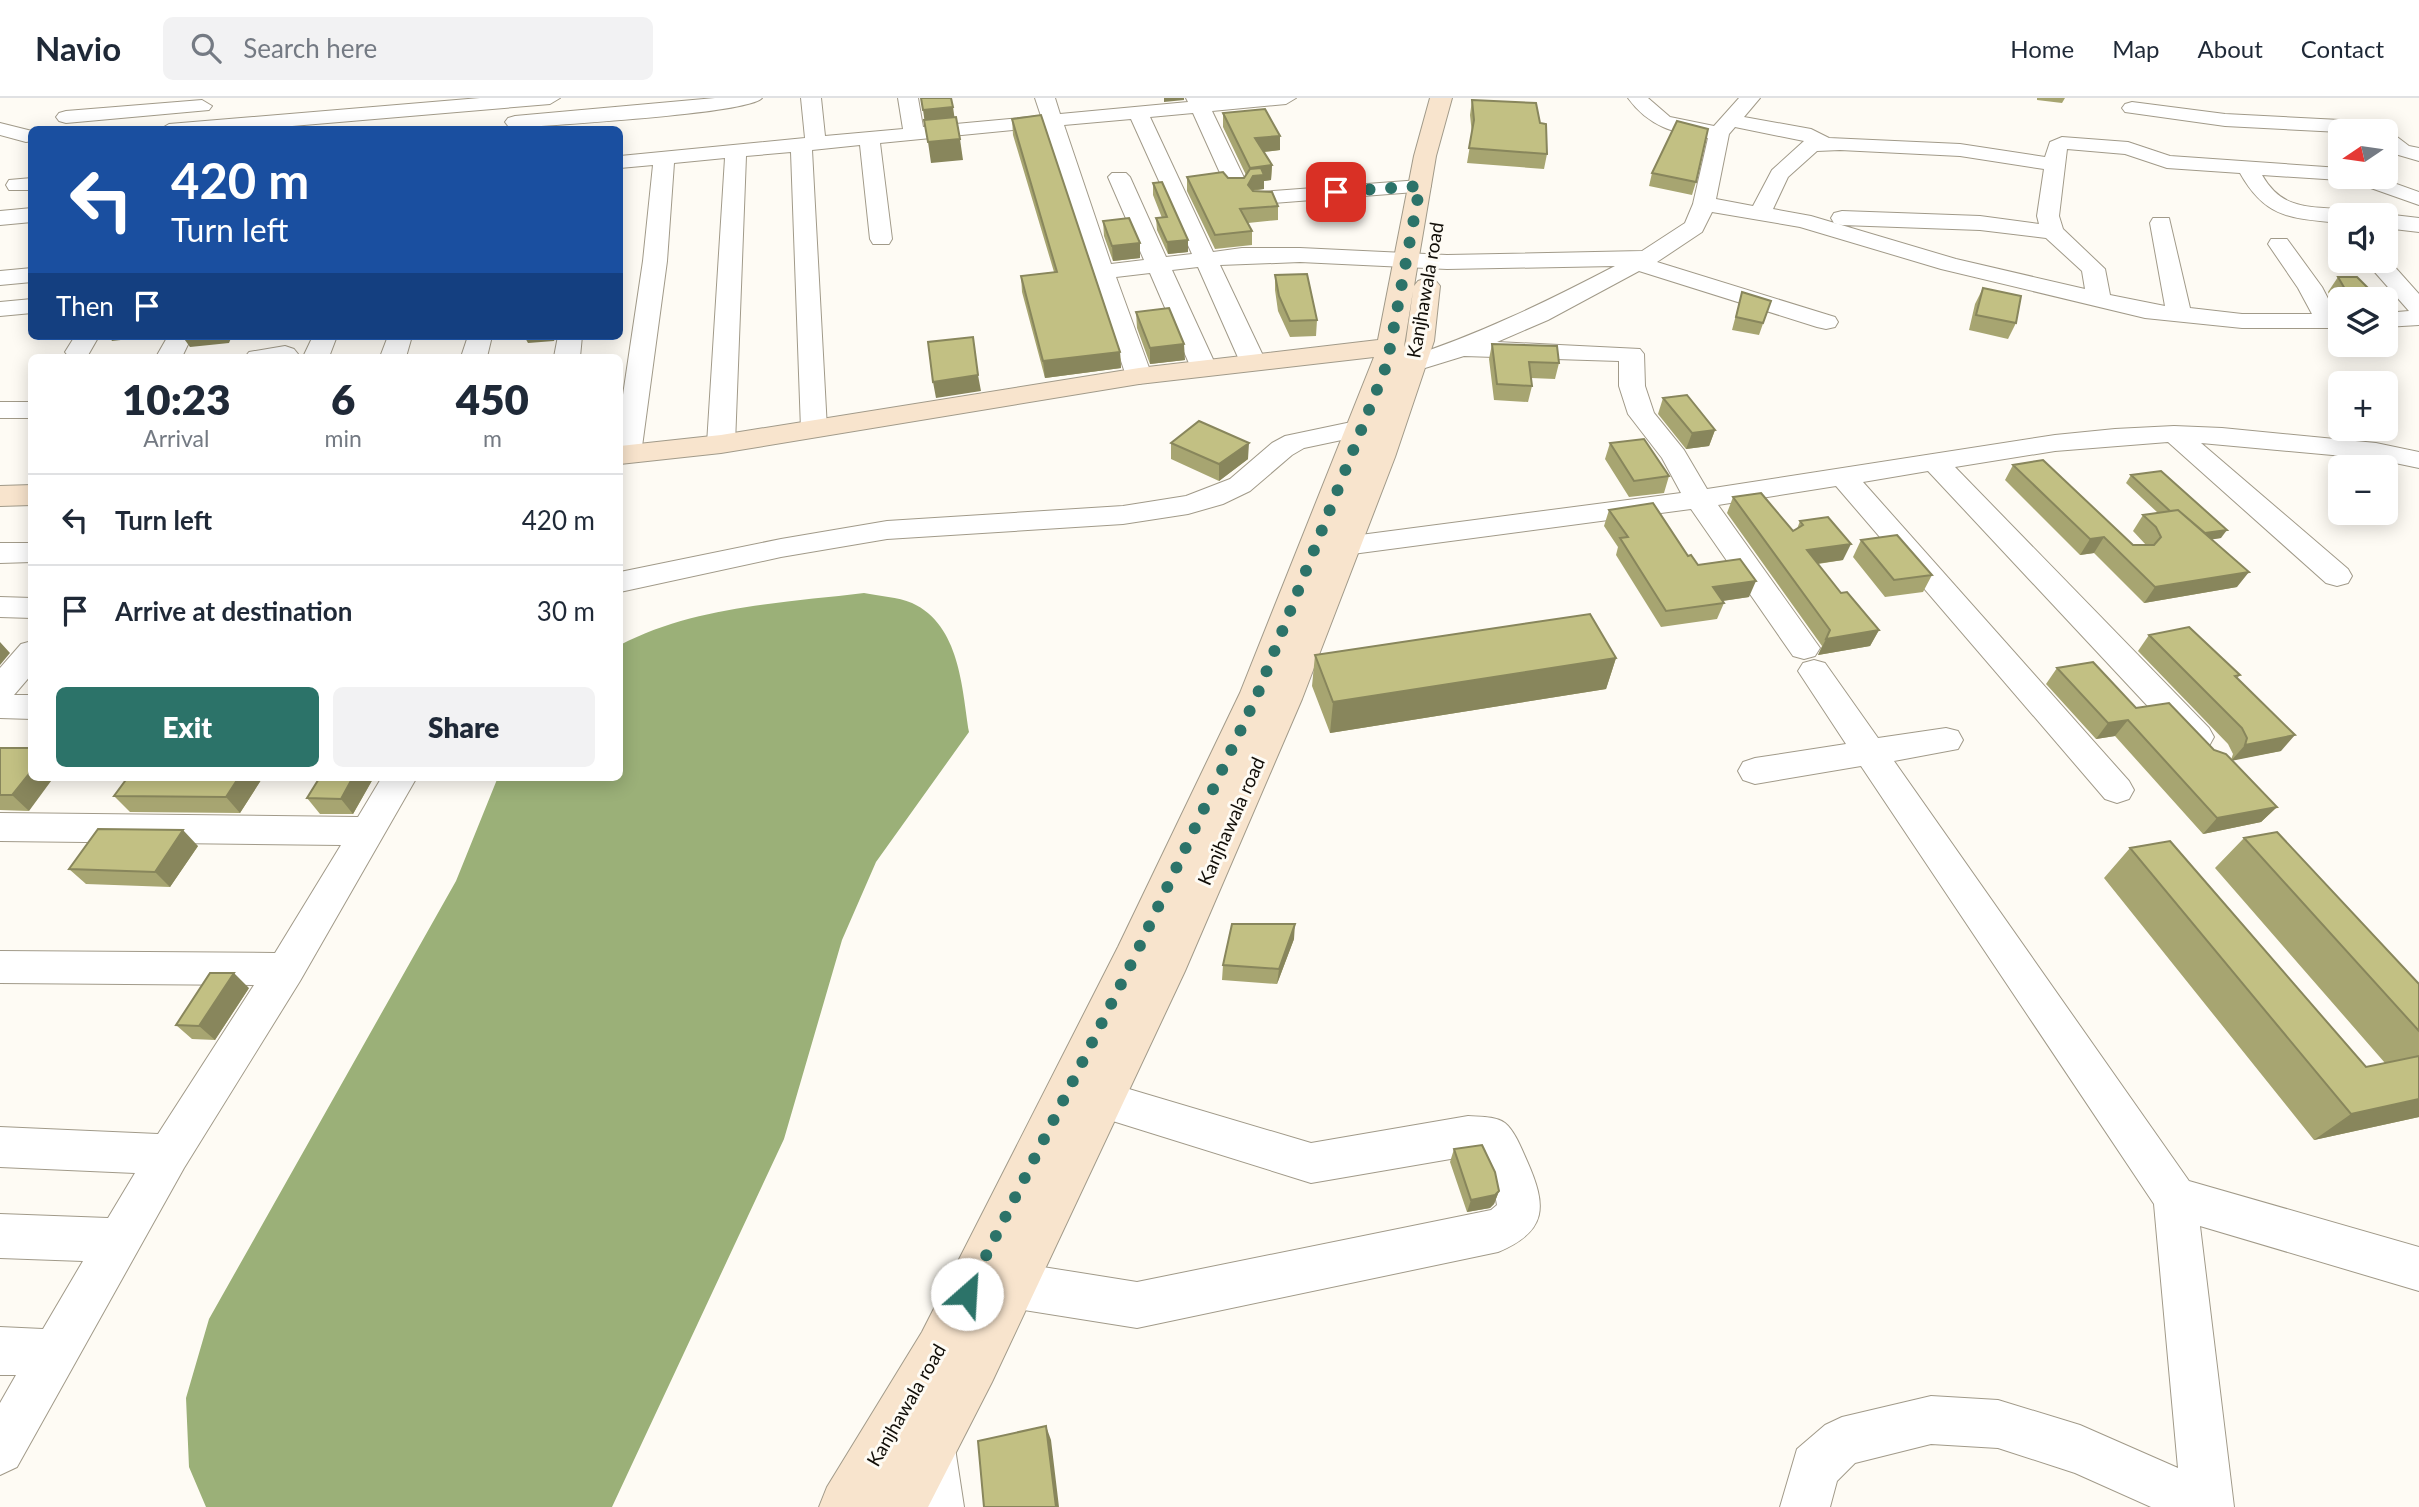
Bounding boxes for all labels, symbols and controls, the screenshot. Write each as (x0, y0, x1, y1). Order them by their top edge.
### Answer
search box (163, 17, 653, 80)
text: Navio (35, 28, 121, 68)
icon: search (187, 29, 225, 67)
text: Search here (243, 32, 377, 64)
text: Home (2010, 34, 2074, 63)
text: Map (2112, 34, 2160, 63)
text: About (2198, 34, 2263, 63)
text: Contact (2301, 34, 2384, 63)
north arrow (2328, 119, 2398, 189)
map controls (2328, 119, 2398, 525)
text: 420 m (171, 151, 309, 209)
icon: left (56, 154, 147, 245)
pin (1306, 162, 1366, 222)
icon: arrive (1317, 173, 1355, 211)
button: sound (2328, 203, 2398, 273)
text: Turn left (171, 210, 288, 249)
street label: Kanjhawala road (1401, 220, 1448, 360)
icon: arrive (128, 287, 166, 325)
button: layers (2328, 287, 2398, 357)
text: Then (56, 290, 114, 322)
button: + (2328, 371, 2398, 441)
text: 10:23 (122, 374, 231, 424)
text: 6 (331, 374, 355, 424)
text: 450 (456, 374, 529, 424)
text: Arrival (143, 424, 209, 452)
text: min (325, 424, 362, 452)
text: m (483, 424, 502, 452)
button: − (2328, 455, 2398, 525)
icon: left (56, 501, 94, 539)
text: Turn left (115, 504, 212, 536)
text: 420 m (522, 504, 595, 536)
icon: arrive (56, 592, 94, 630)
text: Arrive at destination (115, 595, 352, 627)
text: 30 m (537, 595, 595, 627)
button: Exit (56, 687, 319, 767)
button: Share (333, 687, 595, 767)
street label: Kanjhawala road (1192, 753, 1269, 888)
position arrow (930, 1257, 1004, 1331)
street label: Kanjhawala road (861, 1339, 950, 1470)

